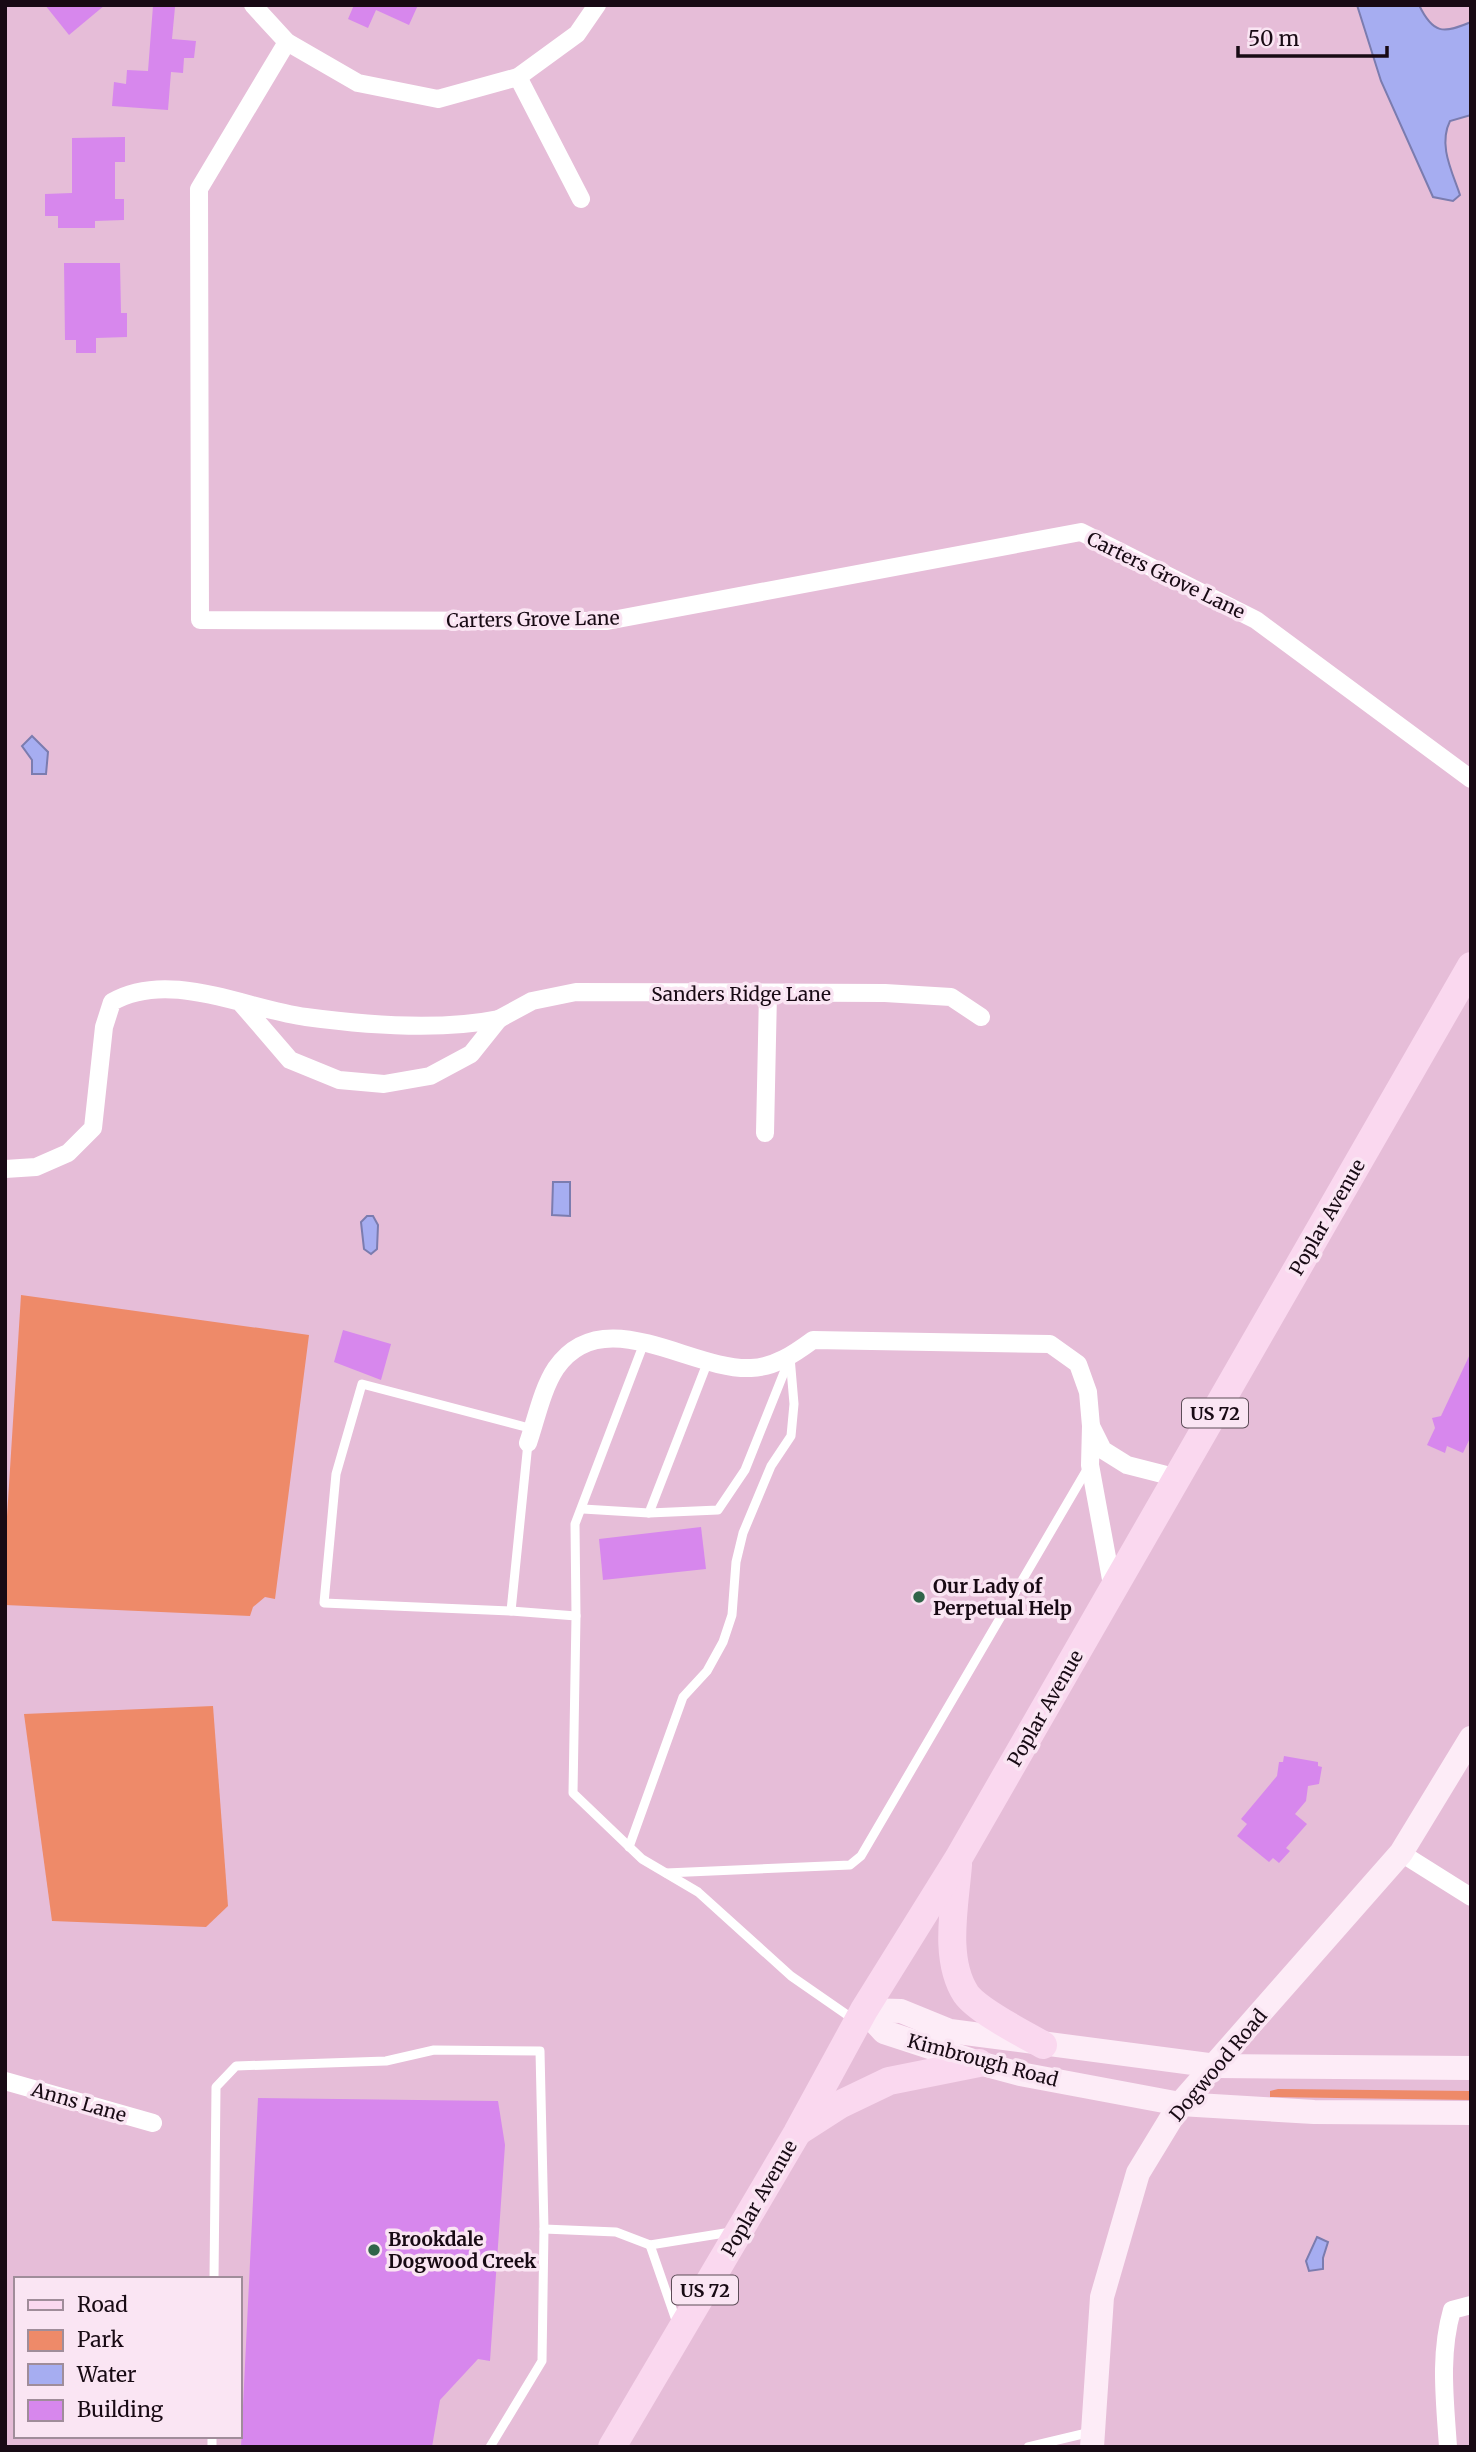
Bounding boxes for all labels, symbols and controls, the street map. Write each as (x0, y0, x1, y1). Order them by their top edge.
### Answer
scale bar (1238, 14, 1387, 58)
text: 50 m (1248, 25, 1299, 52)
street label: Carters Grove Lane (1083, 526, 1249, 624)
street label: Carters Grove Lane (446, 605, 620, 633)
street label: Sanders Ridge Lane (651, 982, 831, 1006)
street label: Poplar Avenue (1284, 1155, 1370, 1279)
road number: US 72 (1182, 1398, 1248, 1428)
place label: Our Lady of Perpetual Help (933, 1574, 1072, 1620)
marker: Our Lady of Perpetual Help (911, 1589, 927, 1605)
street label: Poplar Avenue (1002, 1646, 1088, 1770)
street label: Dogwood Road (1164, 2004, 1272, 2126)
street label: Kimbrough Road (905, 2028, 1061, 2092)
street label: Anns Lane (28, 2077, 129, 2127)
street label: Poplar Avenue (716, 2136, 802, 2260)
place label: Brookdale Dogwood Creek (388, 2227, 537, 2273)
marker: Brookdale Dogwood Creek (366, 2242, 382, 2258)
road number: US 72 (672, 2276, 738, 2304)
legend (14, 2277, 242, 2438)
text: Road (77, 2291, 128, 2318)
text: Park (77, 2326, 124, 2353)
text: Water (76, 2361, 136, 2388)
text: Building (77, 2396, 164, 2423)

